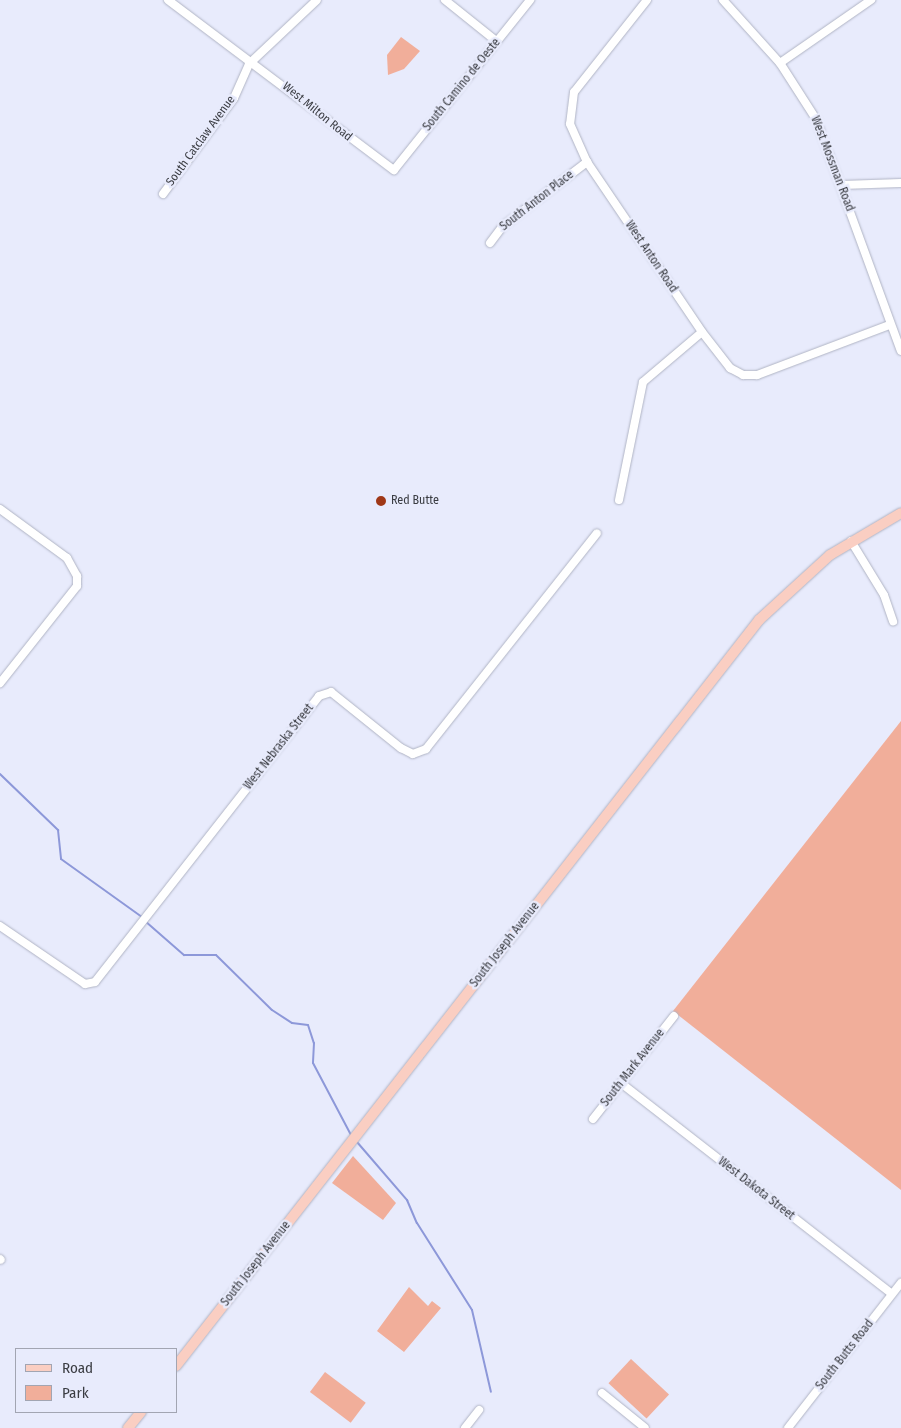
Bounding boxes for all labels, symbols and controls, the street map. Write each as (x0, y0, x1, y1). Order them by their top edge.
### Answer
street label: South Camino de Oeste (420, 36, 504, 134)
street label: West Milton Road (279, 80, 355, 144)
street label: South Catclaw Avenue (163, 93, 239, 189)
street label: West Mossman Road (807, 114, 857, 214)
street label: South Anton Place (497, 168, 577, 234)
street label: West Anton Road (622, 218, 680, 296)
place label: Red Butte (391, 494, 439, 508)
marker: Red Butte (375, 495, 387, 507)
street label: West Nebraska Street (241, 701, 317, 793)
street label: South Joseph Avenue (467, 900, 543, 990)
street label: South Mark Avenue (598, 1026, 668, 1110)
street label: West Dakota Street (715, 1155, 797, 1223)
street label: South Joseph Avenue (218, 1219, 294, 1309)
street label: South Butts Road (813, 1317, 877, 1393)
legend (15, 1348, 178, 1413)
text: Road (62, 1359, 93, 1377)
text: Park (62, 1384, 89, 1402)

